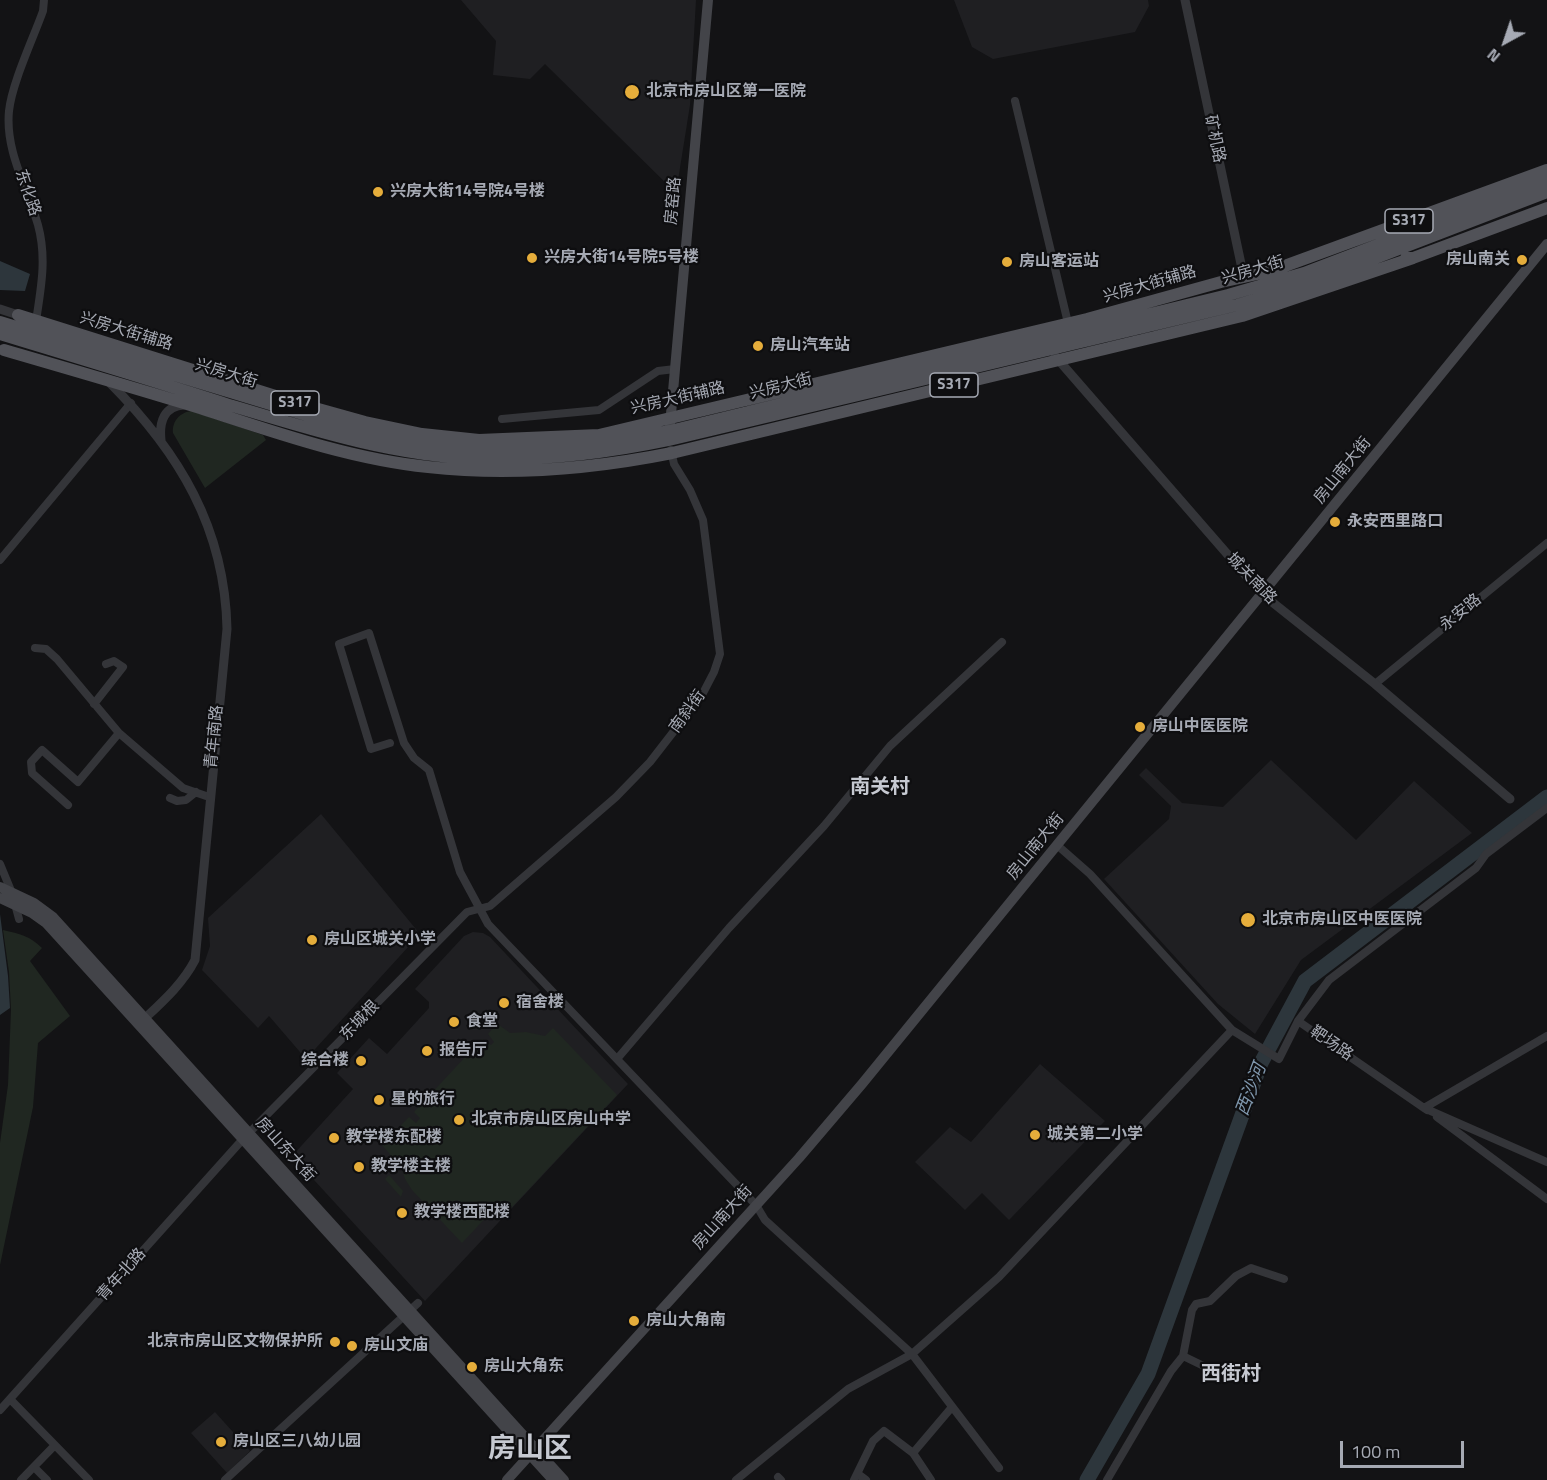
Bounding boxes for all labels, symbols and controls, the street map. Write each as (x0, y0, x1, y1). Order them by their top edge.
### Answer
north arrow (1475, 12, 1535, 72)
text: N (1481, 43, 1505, 69)
place label: 北京市房山区第一医院 (646, 82, 806, 102)
marker: 北京市房山区第一医院 (623, 83, 641, 101)
street label: 矿机路 (1200, 114, 1228, 164)
street label: 东化路 (10, 167, 44, 219)
street label: 房窑路 (662, 176, 686, 226)
place label: 兴房大街14号院4号楼 (390, 182, 545, 202)
marker: 兴房大街14号院4号楼 (371, 185, 385, 199)
road number: S317 (1385, 209, 1433, 233)
place label: 兴房大街14号院5号楼 (544, 248, 699, 268)
place label: 房山南关 (1446, 250, 1510, 270)
marker: 兴房大街14号院5号楼 (525, 251, 539, 265)
place label: 房山客运站 (1019, 252, 1099, 272)
street label: 兴房大街 (1220, 253, 1286, 289)
marker: 房山南关 (1515, 253, 1529, 267)
marker: 房山客运站 (1000, 255, 1014, 269)
street label: 兴房大街辅路 (1101, 263, 1199, 307)
street label: 兴房大街辅路 (77, 309, 175, 355)
place label: 房山汽车站 (770, 336, 850, 356)
marker: 房山汽车站 (751, 339, 765, 353)
street label: 兴房大街 (193, 355, 259, 393)
street label: 兴房大街 (748, 370, 814, 404)
road number: S317 (930, 373, 978, 397)
street label: 兴房大街辅路 (629, 379, 727, 419)
road number: S317 (271, 391, 319, 415)
street label: 房山南大街 (1310, 434, 1376, 508)
place label: 永安西里路口 (1347, 512, 1443, 532)
marker: 永安西里路口 (1328, 515, 1342, 529)
street label: 城关南路 (1222, 549, 1280, 609)
street label: 永安路 (1436, 590, 1486, 636)
street label: 南斜街 (666, 687, 710, 737)
street label: 青年南路 (202, 704, 228, 770)
place label: 房山中医医院 (1152, 717, 1248, 737)
marker: 房山中医医院 (1133, 720, 1147, 734)
district label: 南关村 (850, 776, 910, 800)
street label: 房山南大街 (1003, 810, 1069, 884)
place label: 北京市房山区中医医院 (1262, 910, 1422, 930)
marker: 北京市房山区中医医院 (1239, 911, 1257, 929)
place label: 房山区城关小学 (324, 930, 436, 950)
marker: 房山区城关小学 (305, 933, 319, 947)
place label: 宿舍楼 (516, 993, 564, 1013)
marker: 宿舍楼 (497, 996, 511, 1010)
street label: 东城根 (336, 997, 384, 1045)
place label: 食堂 (466, 1012, 498, 1032)
marker: 食堂 (447, 1015, 461, 1029)
street label: 靶场路 (1306, 1023, 1356, 1065)
place label: 报告厅 (439, 1041, 487, 1061)
marker: 报告厅 (420, 1044, 434, 1058)
place label: 综合楼 (301, 1051, 349, 1071)
marker: 综合楼 (354, 1054, 368, 1068)
water label: 西沙河 (1232, 1061, 1272, 1119)
place label: 星的旅行 (391, 1090, 455, 1110)
marker: 星的旅行 (372, 1093, 386, 1107)
place label: 北京市房山区房山中学 (471, 1110, 631, 1130)
marker: 北京市房山区房山中学 (452, 1113, 466, 1127)
street label: 房山东大街 (251, 1114, 319, 1186)
place label: 城关第二小学 (1047, 1125, 1143, 1145)
place label: 教学楼东配楼 (346, 1128, 442, 1148)
marker: 城关第二小学 (1028, 1128, 1042, 1142)
marker: 教学楼东配楼 (327, 1131, 341, 1145)
place label: 教学楼主楼 (371, 1157, 451, 1177)
marker: 教学楼主楼 (352, 1160, 366, 1174)
street label: 房山南大街 (689, 1182, 757, 1254)
place label: 教学楼西配楼 (414, 1203, 510, 1223)
marker: 教学楼西配楼 (395, 1206, 409, 1220)
street label: 青年北路 (93, 1245, 151, 1305)
place label: 房山大角南 (646, 1311, 726, 1331)
marker: 房山大角南 (627, 1314, 641, 1328)
place label: 北京市房山区文物保护所 (147, 1332, 323, 1352)
marker: 北京市房山区文物保护所 (328, 1335, 342, 1349)
place label: 房山文庙 (364, 1336, 428, 1356)
marker: 房山文庙 (345, 1339, 359, 1353)
place label: 房山大角东 (484, 1357, 564, 1377)
marker: 房山大角东 (465, 1360, 479, 1374)
district label: 西街村 (1201, 1363, 1261, 1387)
scale bar (1343, 1429, 1468, 1467)
place label: 房山区三八幼儿园 (233, 1432, 361, 1452)
district label: 房山区 (488, 1433, 572, 1467)
marker: 房山区三八幼儿园 (214, 1435, 228, 1449)
text: 100 m (1351, 1438, 1400, 1465)

